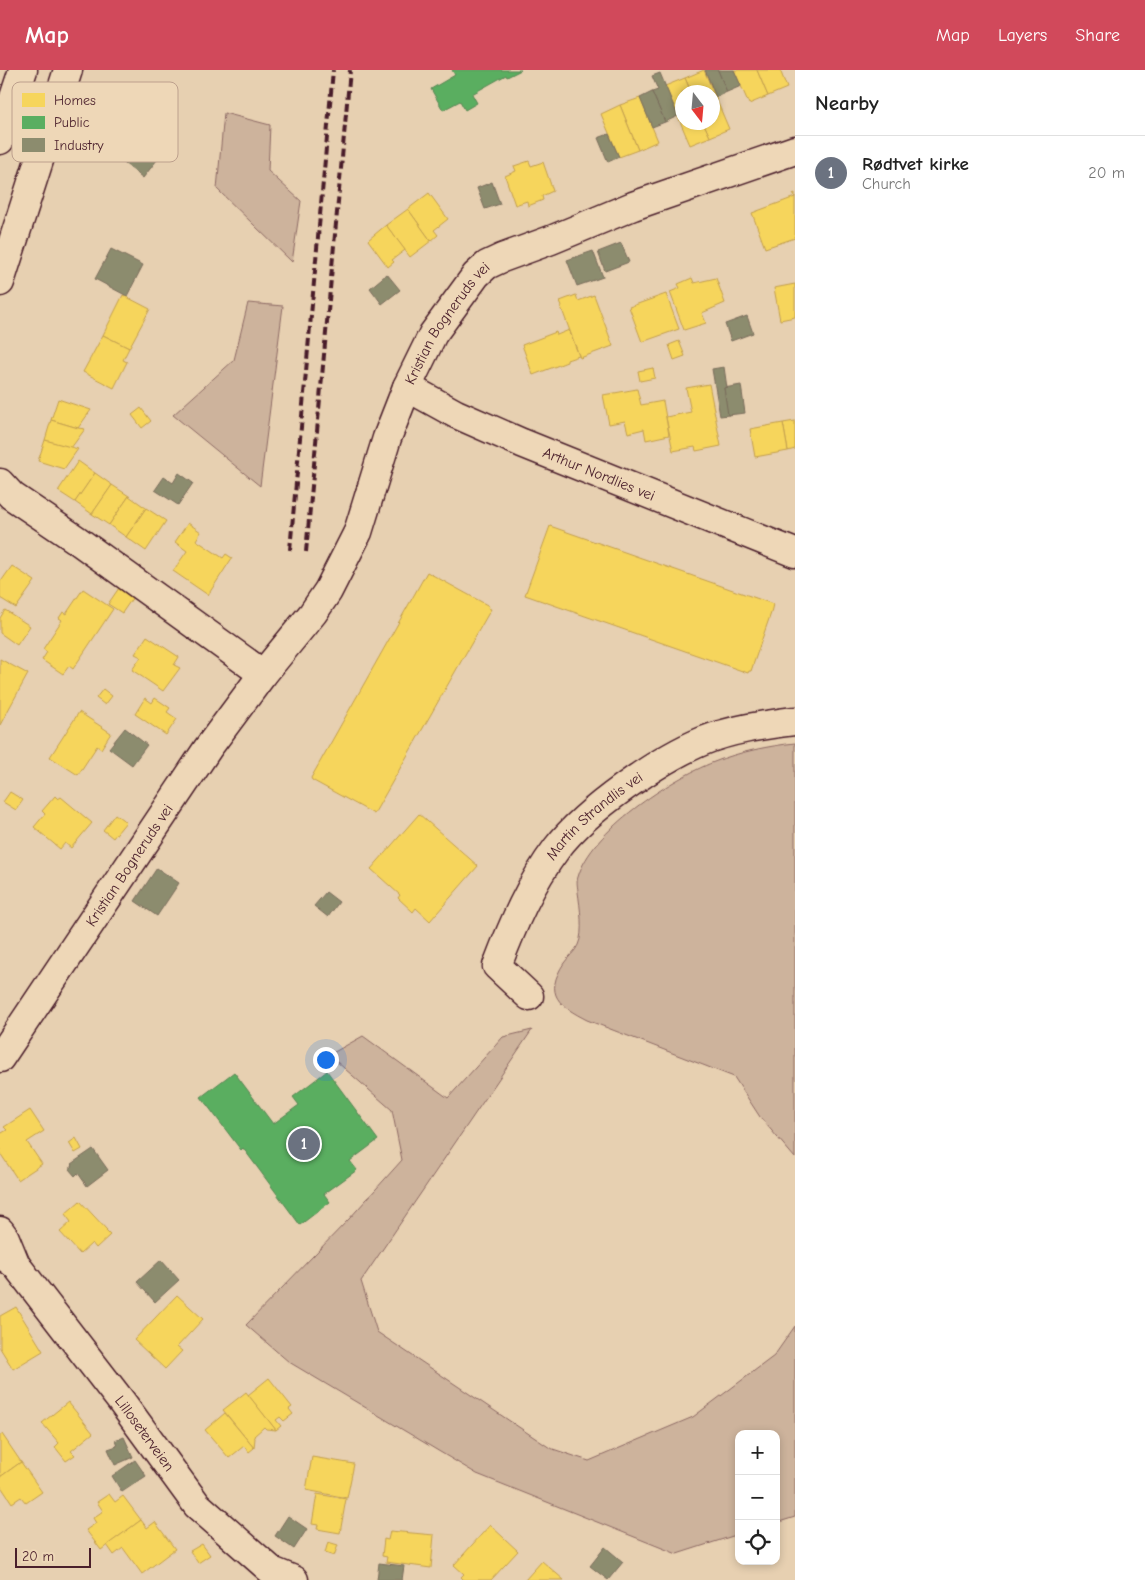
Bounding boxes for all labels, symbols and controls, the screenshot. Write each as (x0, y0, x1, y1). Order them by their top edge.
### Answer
text: Map (25, 21, 69, 49)
text: Map (936, 25, 970, 46)
text: Layers (998, 25, 1047, 46)
text: Share (1075, 25, 1120, 46)
legend (12, 82, 178, 162)
north arrow (675, 85, 720, 130)
text: Nearby (815, 91, 879, 115)
text: Homes (54, 92, 96, 109)
text: Public (54, 114, 90, 131)
text: Industry (54, 137, 104, 154)
text: Rødtvet kirke (862, 153, 969, 175)
text: 1 (828, 164, 834, 182)
text: 20 m (1088, 164, 1125, 182)
text: Church (862, 175, 911, 193)
street label: Kristian Bogneruds vei (401, 258, 493, 388)
street label: Arthur Nordlies vei (540, 443, 658, 505)
street label: Martin Strandlis vei (542, 768, 646, 864)
street label: Kristian Bogneruds vei (82, 801, 177, 930)
your location (313, 1047, 339, 1073)
pin: 1 (288, 1125, 320, 1163)
street label: Lilloseterveien (111, 1392, 178, 1475)
map controls (735, 1430, 780, 1565)
button: + (735, 1430, 780, 1475)
button: − (735, 1475, 780, 1520)
button: locate (735, 1520, 780, 1565)
scale bar (15, 1545, 91, 1568)
text: 20 m (22, 1548, 54, 1565)

